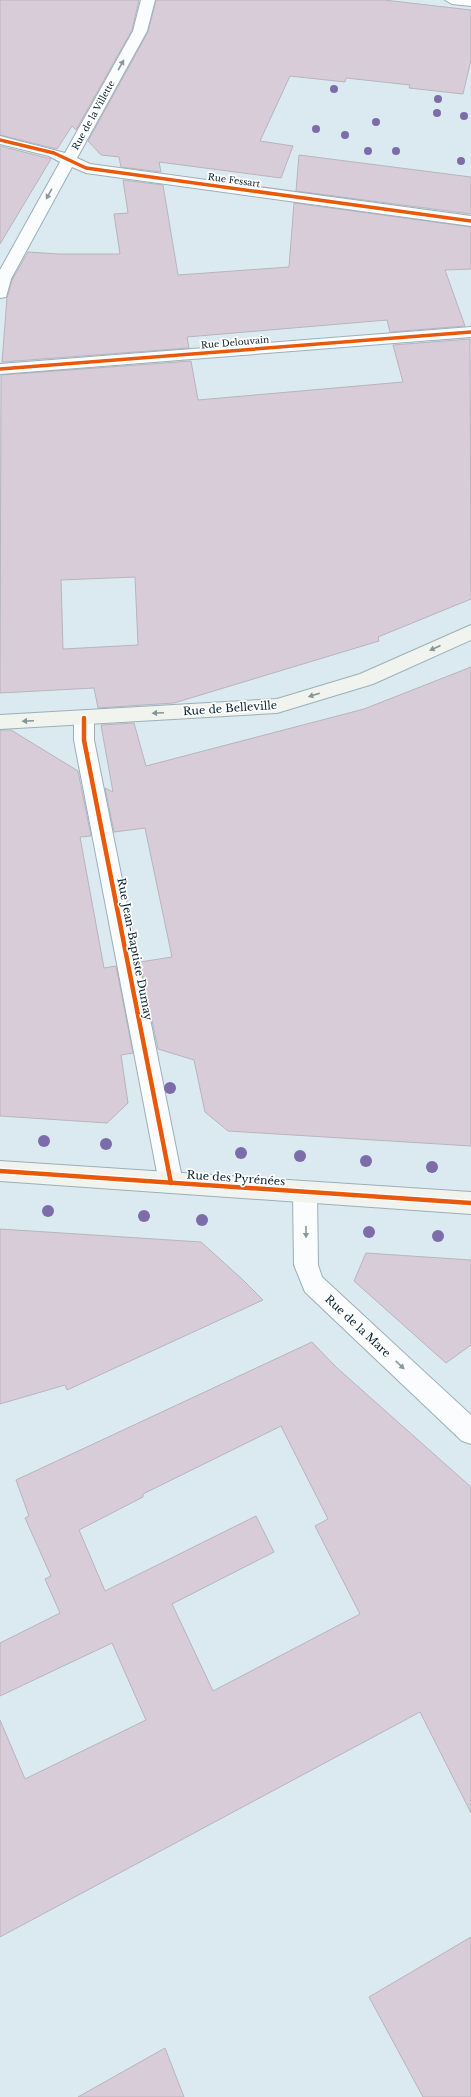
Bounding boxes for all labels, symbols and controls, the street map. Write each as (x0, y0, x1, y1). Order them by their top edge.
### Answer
one-way arrow (117, 59, 124, 70)
street label: Rue de la Villette (69, 78, 117, 152)
street label: Rue Fessart (207, 171, 261, 189)
one-way arrow (46, 188, 53, 200)
street label: Rue Delouvain (200, 334, 270, 350)
one-way arrow (430, 645, 441, 651)
one-way arrow (308, 692, 320, 698)
street label: Rue de Belleville (182, 698, 278, 718)
one-way arrow (152, 710, 164, 717)
one-way arrow (22, 717, 35, 724)
street label: Rue Jean-Baptiste Dumay (114, 877, 156, 1021)
street label: Rue des Pyrénées (186, 1168, 286, 1188)
one-way arrow (303, 1226, 309, 1239)
street label: Rue de la Mare (322, 1292, 394, 1360)
one-way arrow (395, 1360, 405, 1370)

